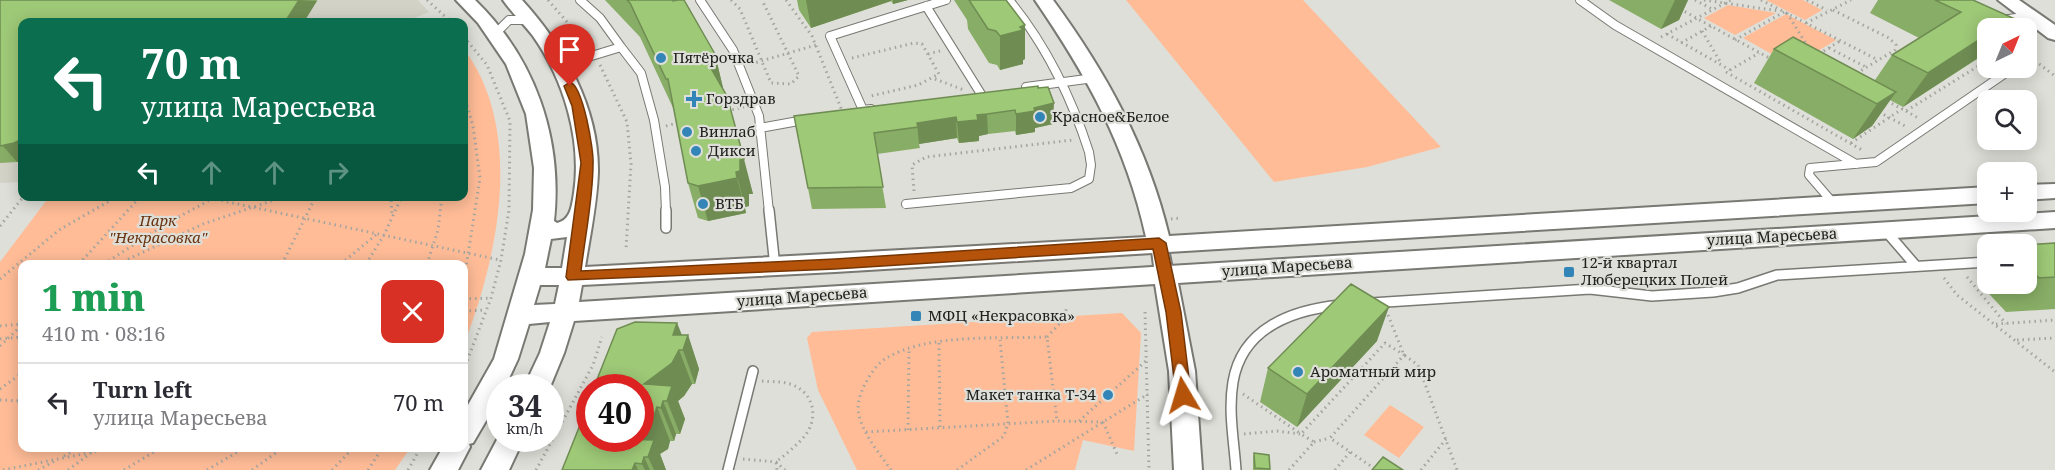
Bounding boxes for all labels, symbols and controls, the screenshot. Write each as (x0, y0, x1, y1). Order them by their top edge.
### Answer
north arrow (1977, 18, 2037, 78)
map controls (1977, 18, 2037, 294)
pin (544, 24, 595, 86)
icon: arrive (553, 33, 586, 66)
text: 70 m (141, 34, 241, 91)
icon: left (42, 42, 120, 120)
place label: Пятёрочка (673, 47, 754, 67)
marker: Пятёрочка (654, 51, 668, 65)
text: улица Маресьева (141, 88, 377, 125)
place label: Горздрав (706, 88, 775, 108)
button: search (1977, 90, 2037, 150)
marker: Горздрав (687, 92, 701, 106)
place label: Красное&Белое (1052, 106, 1169, 126)
marker: Красное&Белое (1033, 110, 1047, 124)
place label: Винлаб (699, 121, 756, 141)
marker: Винлаб (680, 125, 694, 139)
place label: Дикси (708, 140, 756, 160)
marker: Дикси (689, 144, 703, 158)
icon: left (132, 156, 165, 189)
icon: ahead (195, 156, 228, 189)
icon: ahead (258, 156, 291, 189)
icon: right (321, 156, 354, 189)
button: + (1977, 162, 2037, 222)
place label: ВТБ (715, 193, 744, 213)
marker: ВТБ (696, 197, 710, 211)
park label: Парк "Некрасовка" (109, 210, 208, 247)
street label: улица Маресьева (1706, 223, 1838, 249)
button: − (1977, 234, 2037, 294)
street label: улица Маресьева (1221, 251, 1353, 281)
place label: 12-й квартал Люберецких Полей (1581, 252, 1728, 289)
marker: 12-й квартал Люберецких Полей (1562, 265, 1576, 279)
text: 1 min (42, 273, 145, 322)
button: close (381, 280, 444, 343)
street label: улица Маресьева (736, 281, 868, 311)
place label: МФЦ «Некрасовка» (928, 305, 1075, 325)
marker: МФЦ «Некрасовка» (909, 309, 923, 323)
text: 410 m · 08:16 (42, 320, 165, 347)
place label: Ароматный мир (1310, 361, 1436, 381)
position arrow (1151, 363, 1215, 427)
marker: Ароматный мир (1291, 365, 1305, 379)
text: Turn left (93, 374, 192, 404)
speed limit sign: 40 (576, 374, 654, 452)
place label: Макет танка Т-34 (966, 384, 1097, 404)
text: 34 (508, 385, 542, 426)
icon: left (42, 386, 75, 419)
text: 70 m (393, 387, 444, 417)
marker: Макет танка Т-34 (1101, 388, 1115, 402)
text: улица Маресьева (93, 404, 268, 431)
text: km/h (507, 418, 543, 438)

